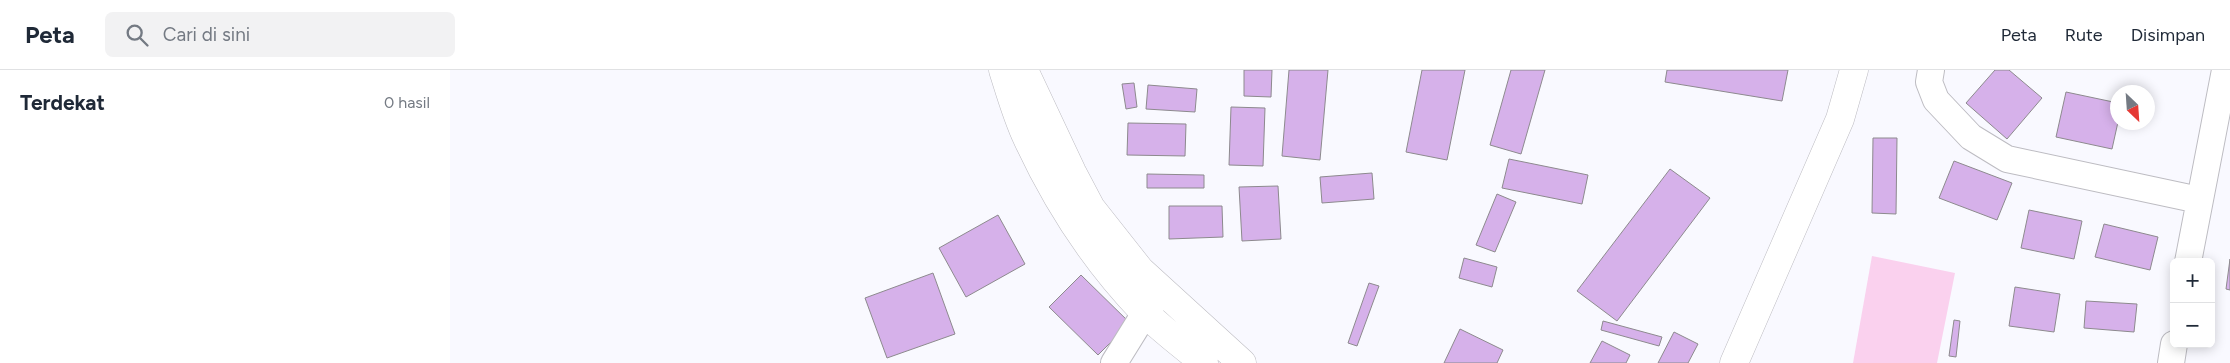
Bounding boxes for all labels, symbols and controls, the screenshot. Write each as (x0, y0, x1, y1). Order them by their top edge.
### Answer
search box (105, 12, 455, 57)
text: Peta (25, 20, 75, 49)
icon: search (123, 21, 151, 49)
text: Cari di sini (163, 23, 250, 46)
text: Peta (2001, 24, 2037, 46)
text: Rute (2065, 24, 2103, 46)
text: Disimpan (2131, 24, 2205, 46)
north arrow (2110, 85, 2155, 130)
text: Terdekat (20, 90, 105, 115)
text: 0 hasil (384, 93, 430, 112)
map controls (2170, 258, 2215, 348)
button: + (2170, 258, 2215, 303)
button: − (2170, 303, 2215, 348)

